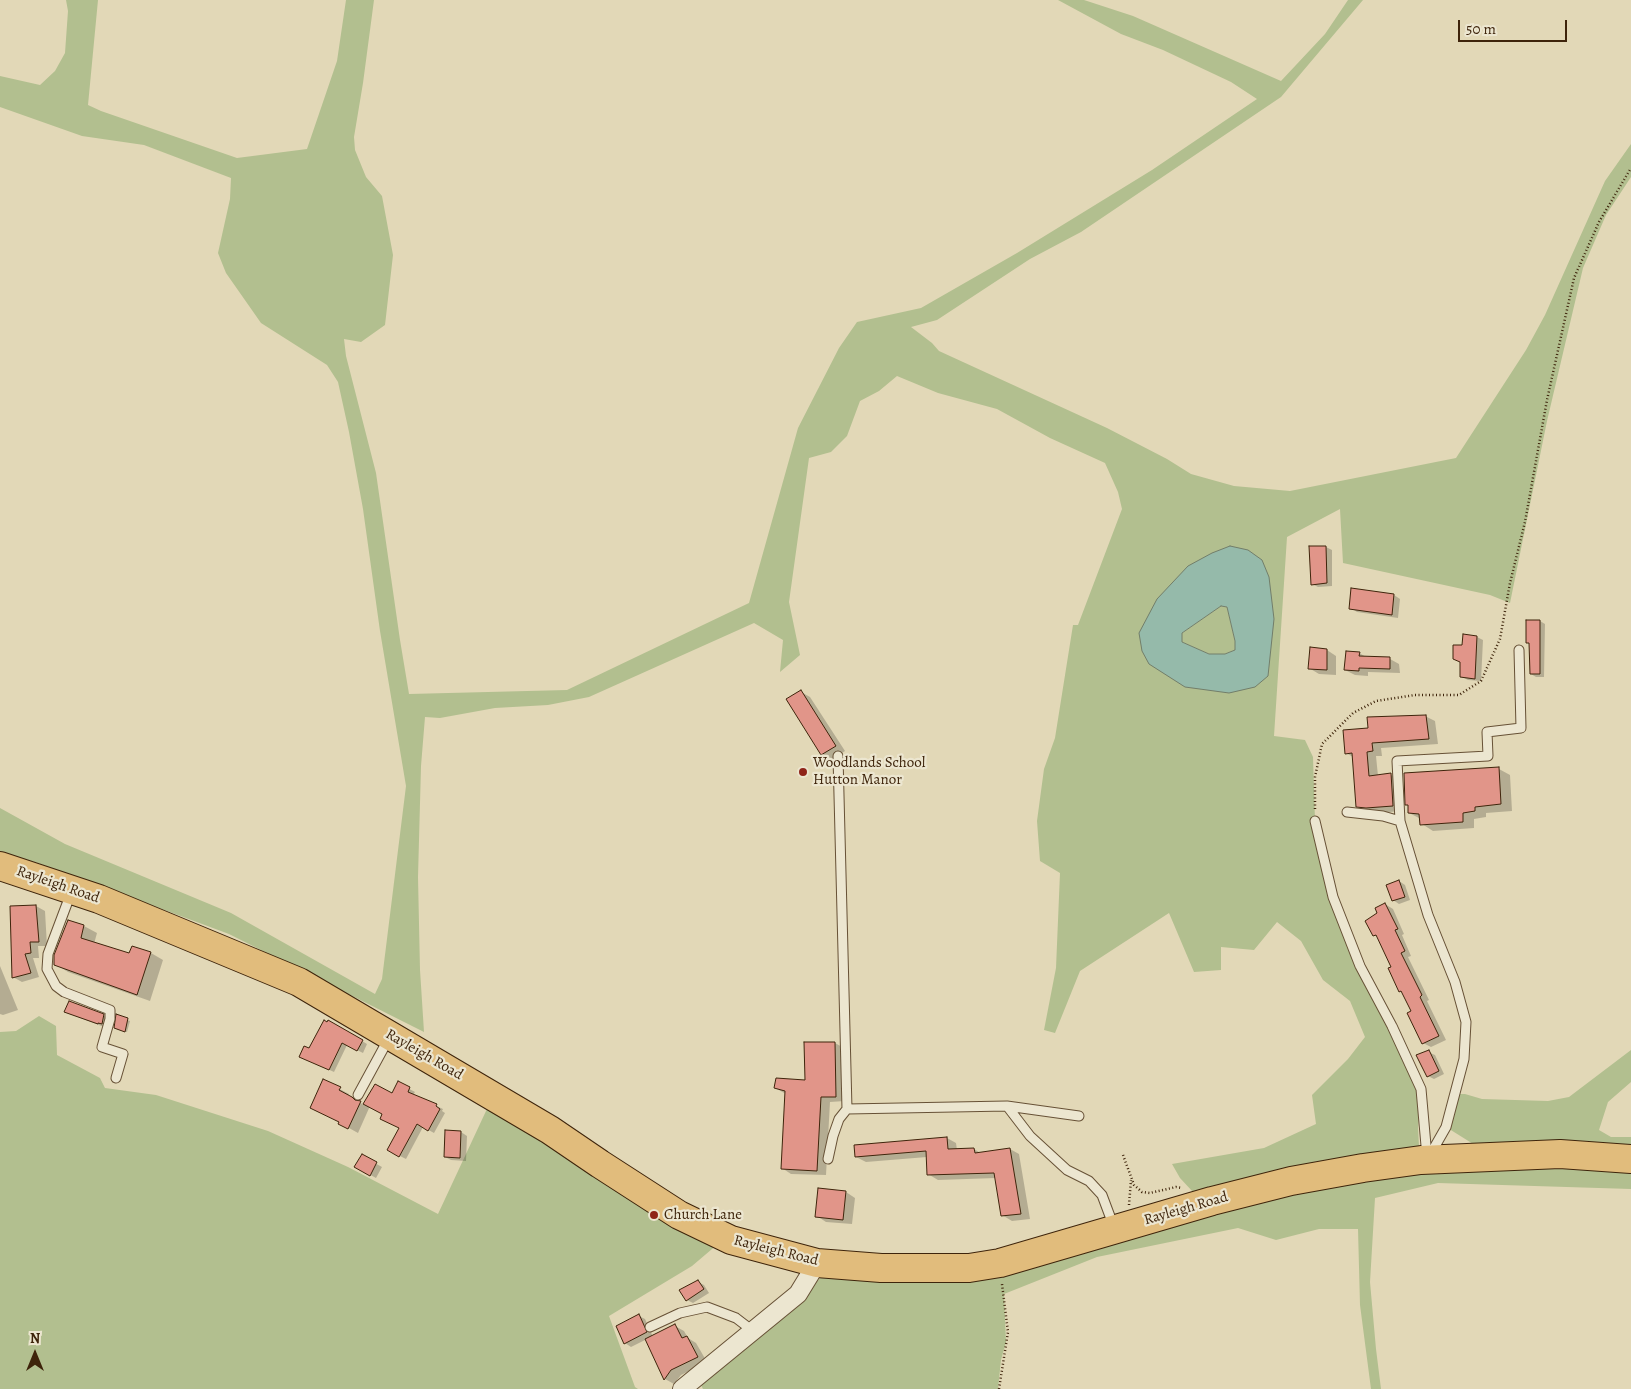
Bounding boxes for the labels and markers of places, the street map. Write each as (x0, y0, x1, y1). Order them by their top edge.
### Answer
place label: Woodlands School Hutton Manor (813, 754, 925, 789)
marker: Woodlands School Hutton Manor (797, 766, 809, 778)
place label: Church Lane (664, 1206, 742, 1224)
marker: Church Lane (648, 1209, 660, 1221)

